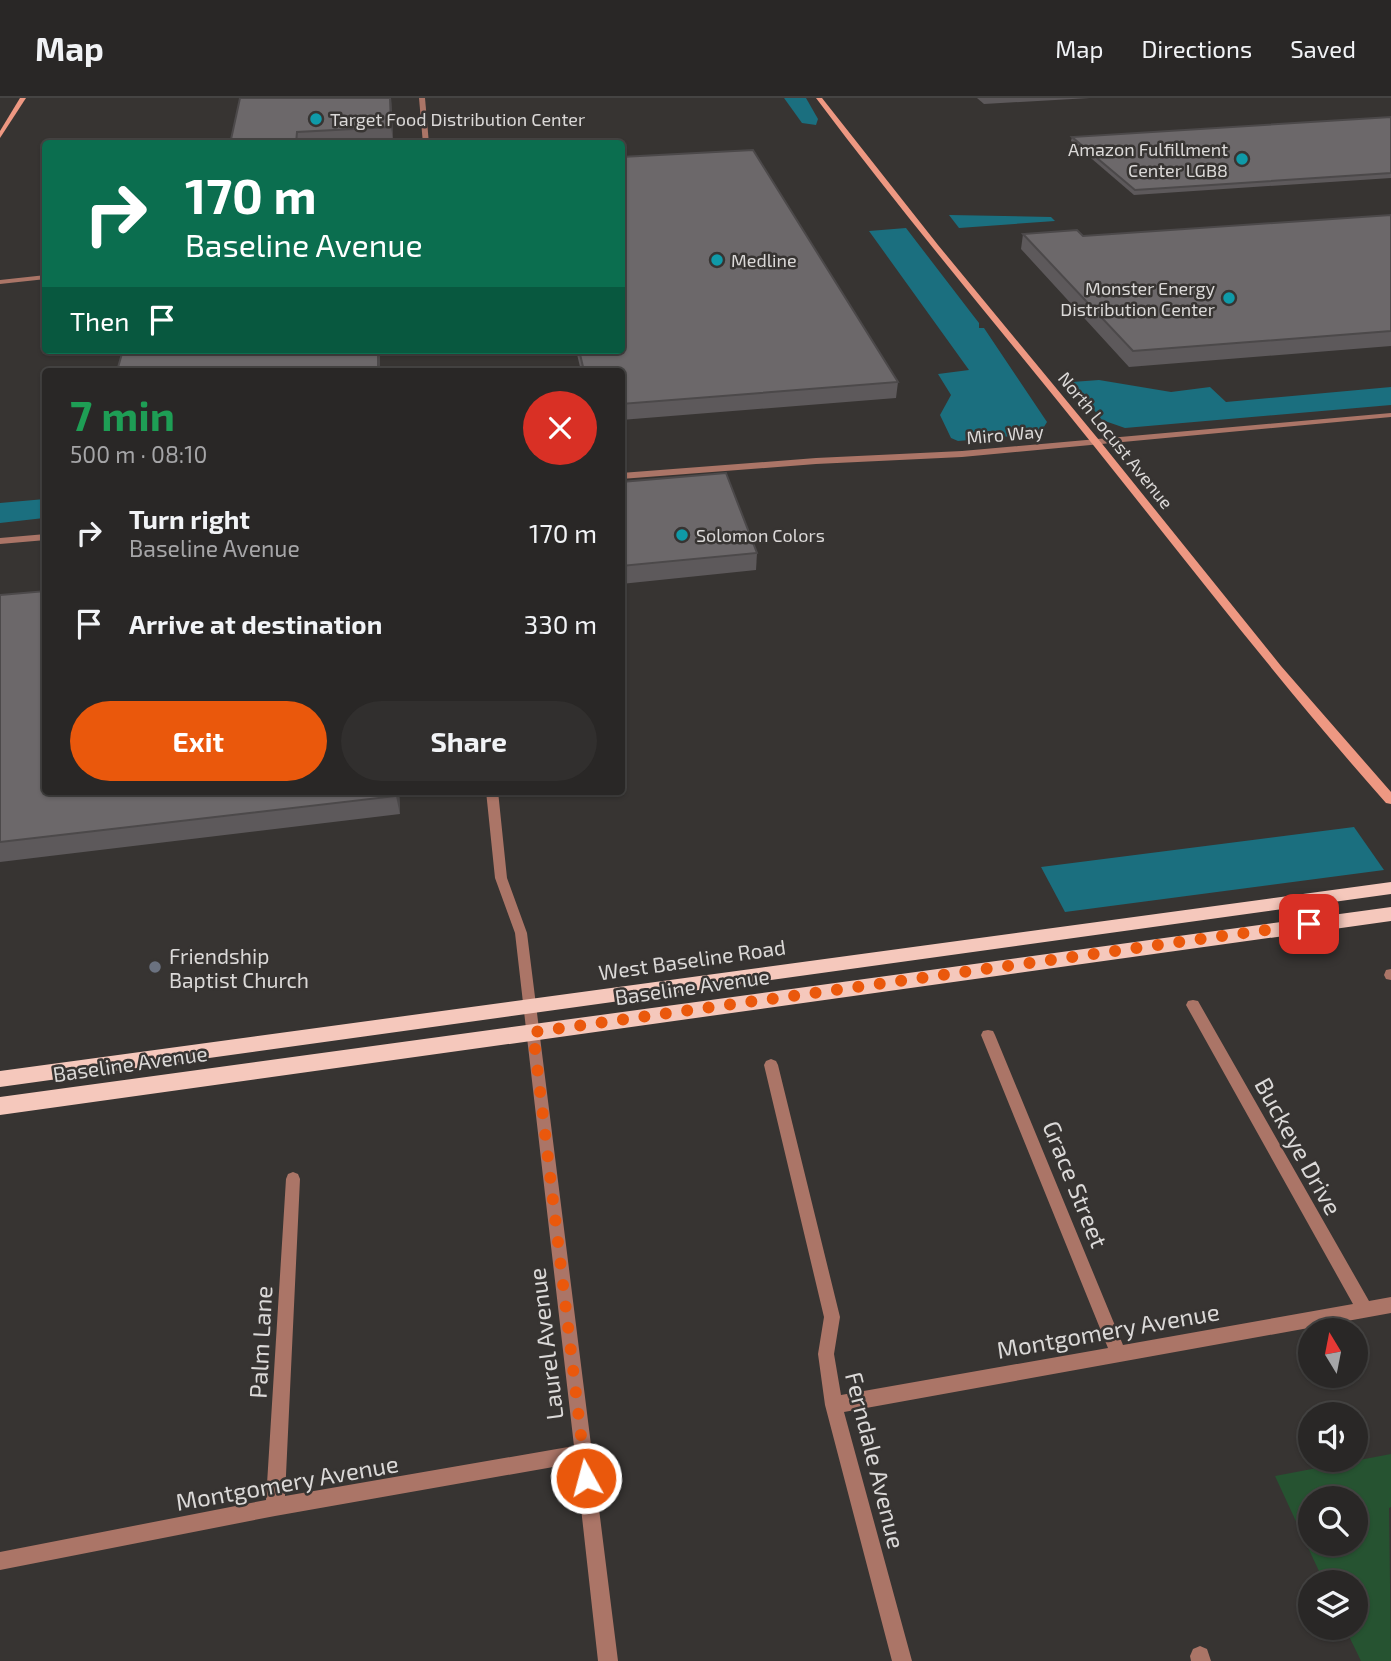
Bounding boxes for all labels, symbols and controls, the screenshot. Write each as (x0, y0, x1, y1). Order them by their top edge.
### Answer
text: Map (35, 28, 104, 68)
text: Map (1055, 34, 1103, 63)
text: Directions (1141, 34, 1252, 63)
text: Saved (1290, 34, 1356, 63)
place label: Target Food Distribution Center (330, 108, 585, 130)
marker: Target Food Distribution Center (308, 111, 324, 127)
place label: Amazon Fulfillment Center LGB8 (1068, 138, 1228, 181)
marker: Amazon Fulfillment Center LGB8 (1234, 151, 1250, 167)
text: 170 m (185, 165, 317, 224)
icon: right (70, 168, 161, 259)
text: Baseline Avenue (185, 225, 423, 263)
place label: Medline (731, 249, 797, 271)
marker: Medline (709, 252, 725, 268)
place label: Monster Energy Distribution Center (1060, 277, 1215, 320)
marker: Monster Energy Distribution Center (1221, 290, 1237, 306)
icon: arrive (143, 301, 181, 339)
text: Then (70, 305, 129, 336)
street label: North Locust Avenue (1054, 367, 1178, 513)
text: 7 min (70, 389, 175, 439)
button: close (523, 391, 597, 465)
street label: Miro Way (965, 420, 1045, 448)
text: 500 m · 08:10 (70, 440, 207, 468)
text: Turn right (129, 503, 250, 534)
icon: right (70, 514, 108, 552)
text: 170 m (529, 517, 597, 548)
place label: Solomon Colors (696, 524, 825, 546)
marker: Solomon Colors (674, 527, 690, 543)
text: Baseline Avenue (129, 534, 300, 562)
icon: arrive (70, 605, 108, 643)
text: Arrive at destination (129, 608, 382, 639)
text: 330 m (524, 608, 597, 639)
button: Exit (70, 701, 327, 781)
button: Share (341, 701, 597, 781)
pin (1279, 894, 1339, 954)
icon: arrive (1290, 905, 1328, 943)
street label: West Baseline Road (597, 933, 787, 985)
place label: Friendship Baptist Church (169, 943, 309, 992)
marker: Friendship Baptist Church (147, 959, 163, 975)
street label: Baseline Avenue (613, 963, 771, 1009)
street label: Baseline Avenue (51, 1040, 209, 1086)
street label: Buckeye Drive (1249, 1072, 1349, 1220)
street label: Grace Street (1037, 1116, 1115, 1252)
street label: Laurel Avenue (521, 1266, 569, 1422)
street label: Palm Lane (243, 1285, 277, 1399)
street label: Montgomery Avenue (994, 1296, 1222, 1364)
north arrow (1298, 1318, 1368, 1388)
map controls (1298, 1318, 1368, 1640)
street label: Ferndale Avenue (840, 1369, 912, 1551)
button: sound (1298, 1402, 1368, 1472)
position arrow (549, 1441, 623, 1515)
street label: Montgomery Avenue (173, 1448, 401, 1516)
button: search (1298, 1486, 1368, 1556)
button: layers (1298, 1570, 1368, 1640)

